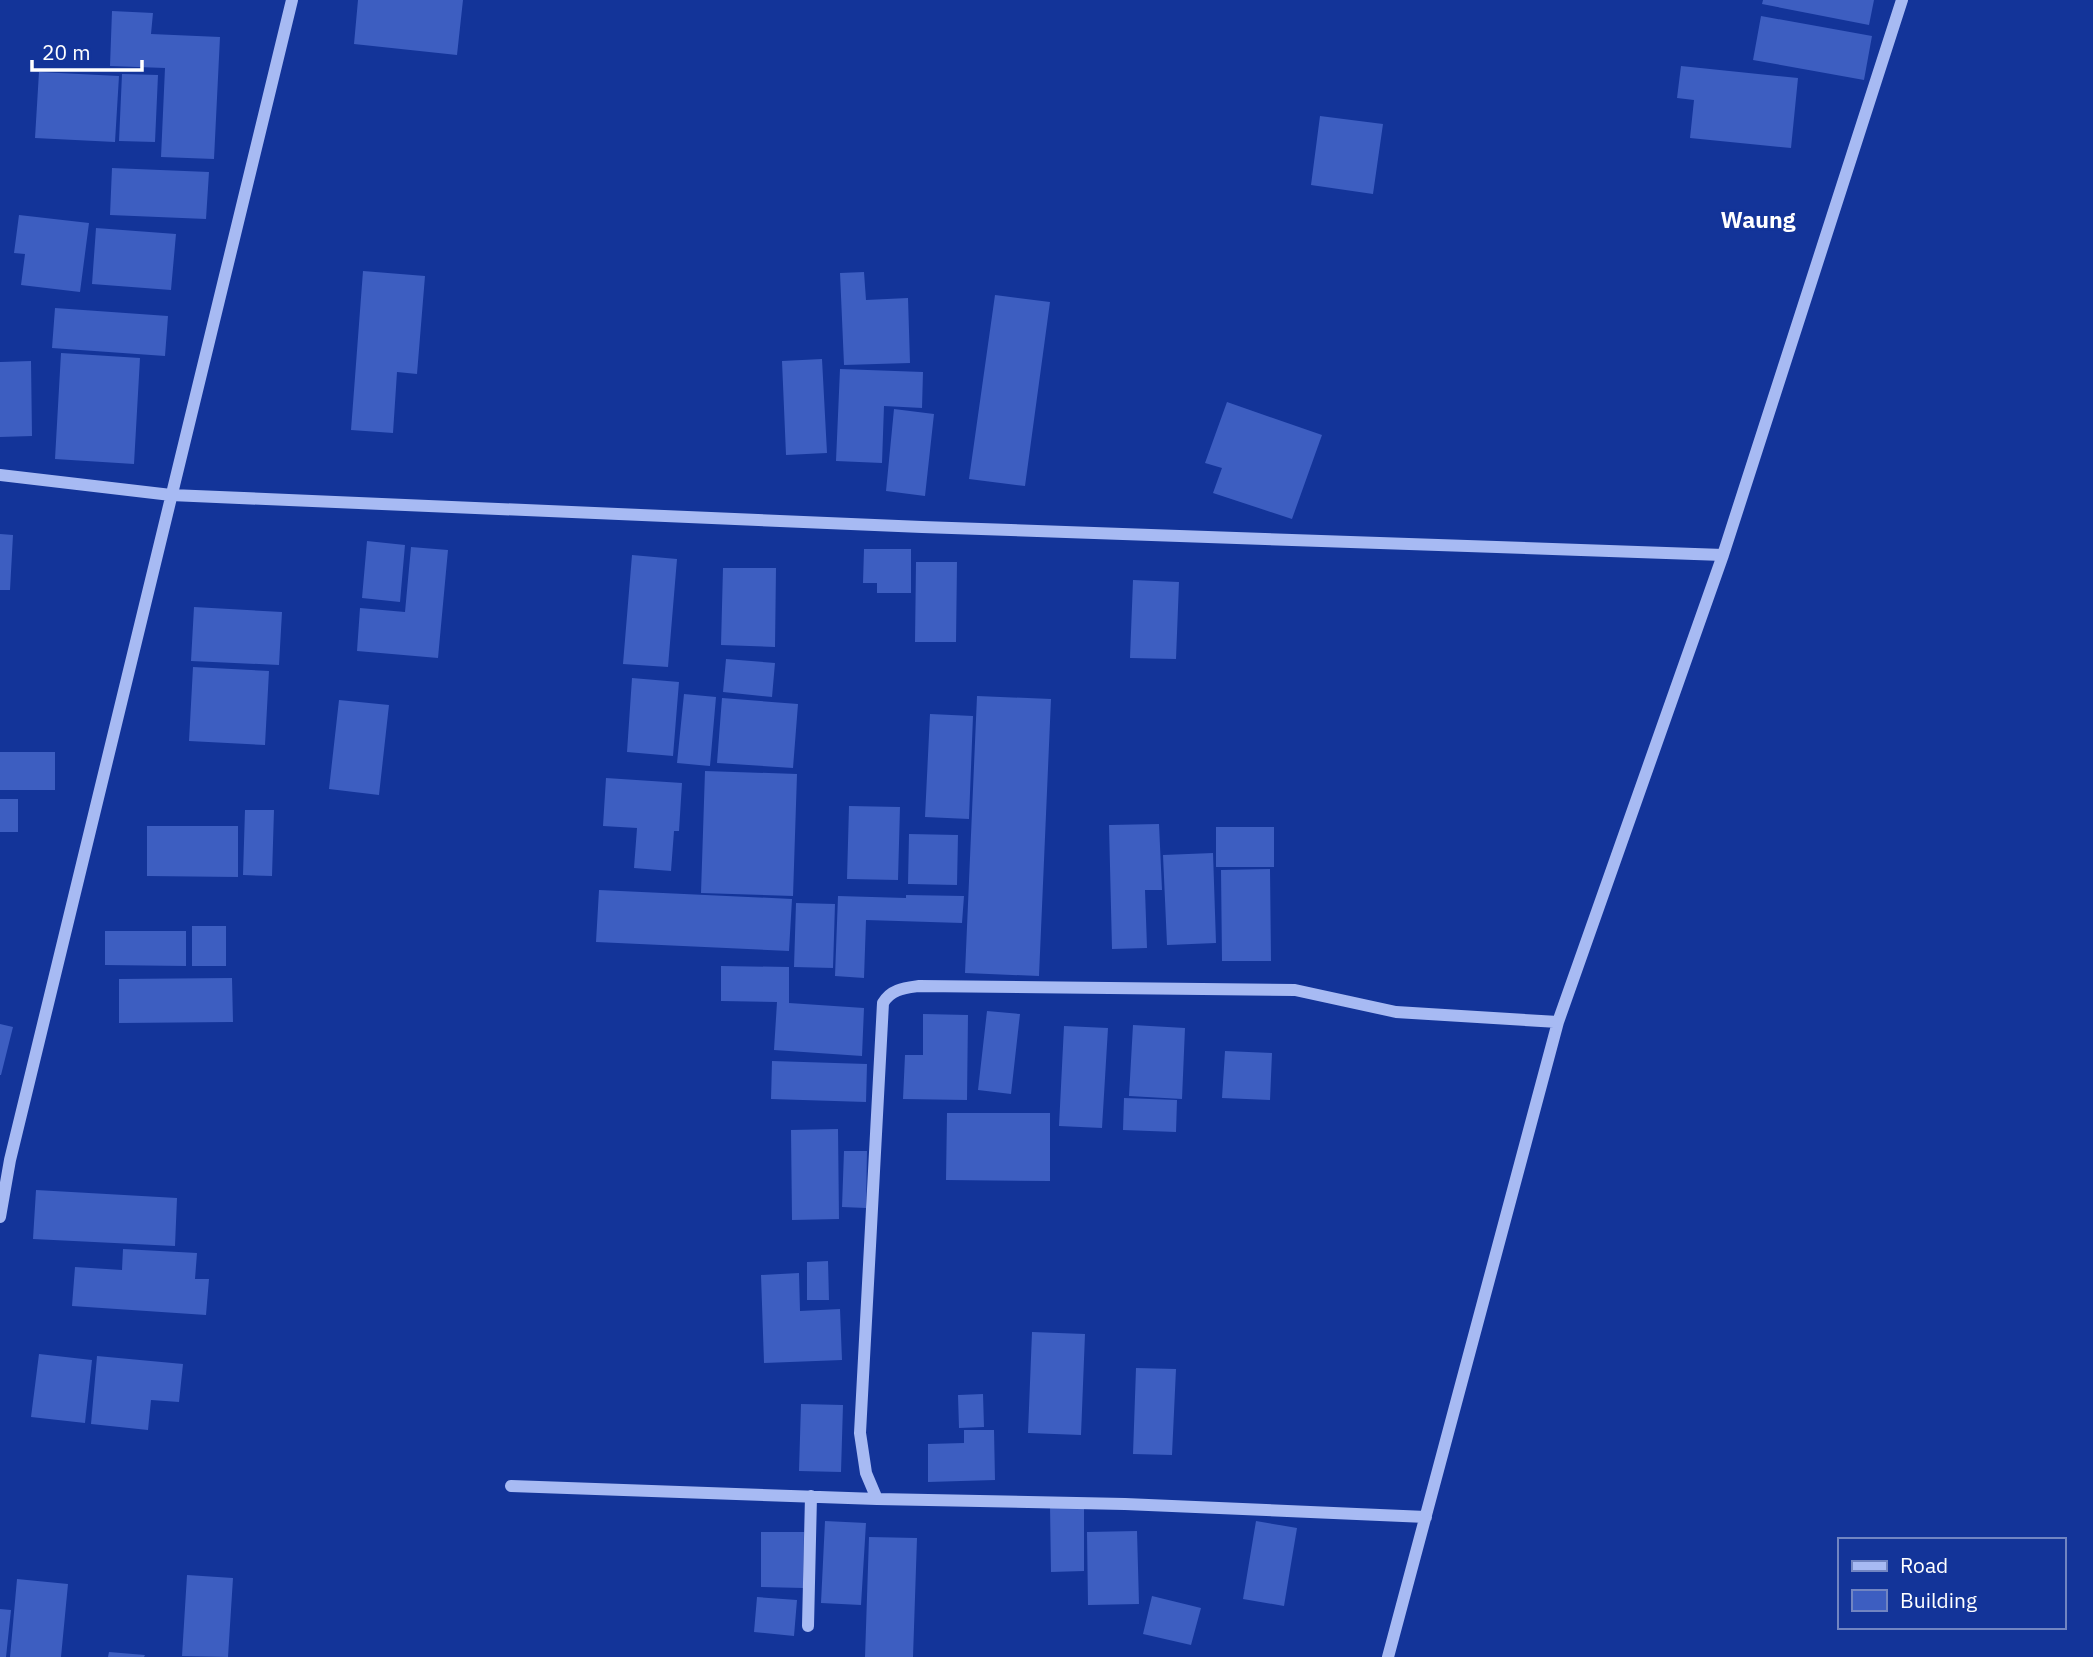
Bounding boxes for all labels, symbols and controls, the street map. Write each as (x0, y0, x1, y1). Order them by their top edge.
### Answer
scale bar (32, 28, 142, 72)
text: 20 m (42, 38, 91, 66)
district label: Waung (1721, 204, 1796, 234)
legend (1838, 1538, 2065, 1629)
text: Road (1900, 1551, 1948, 1579)
text: Building (1900, 1586, 1977, 1614)

